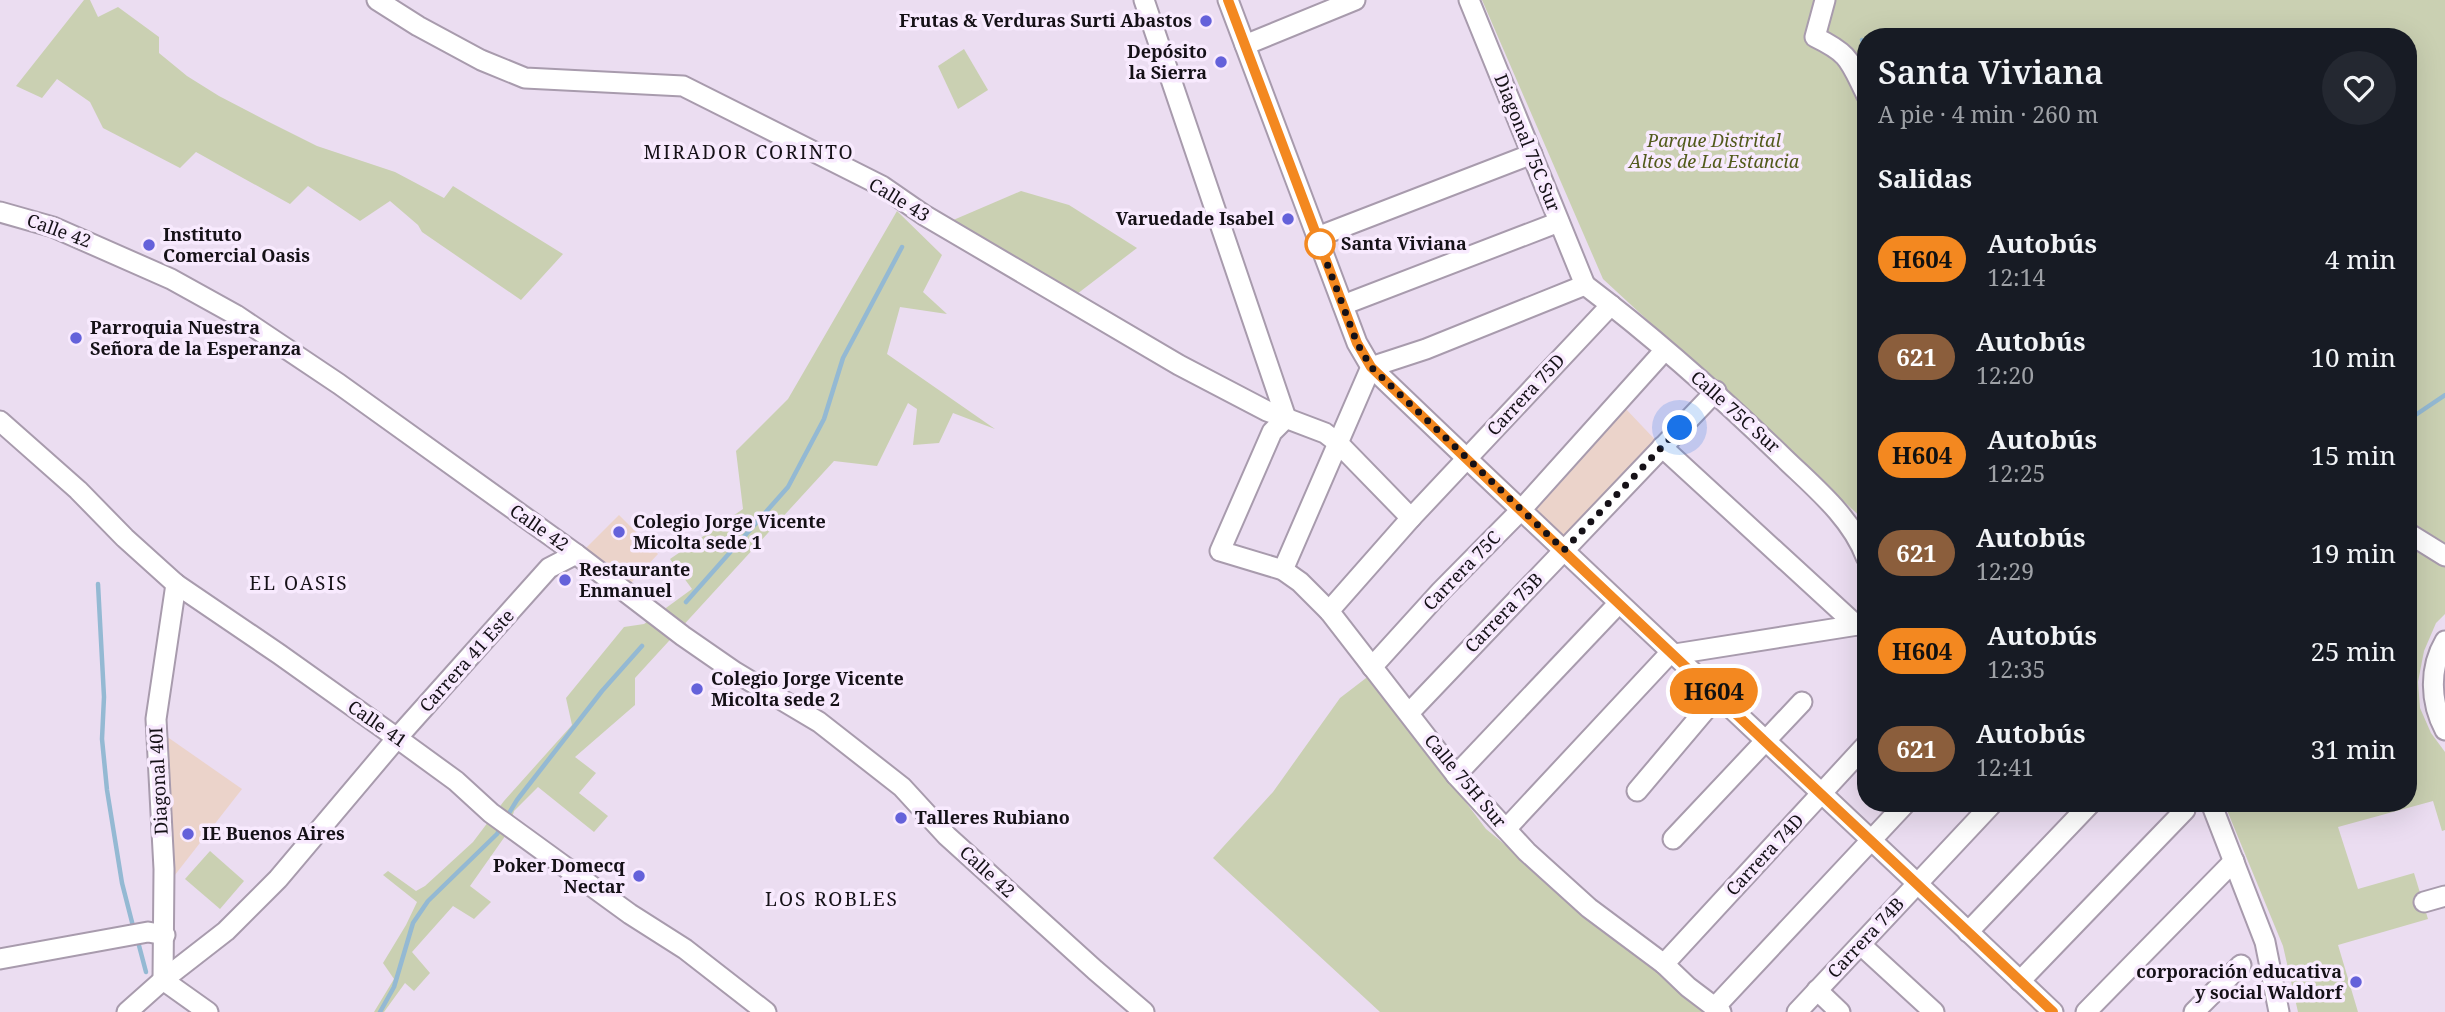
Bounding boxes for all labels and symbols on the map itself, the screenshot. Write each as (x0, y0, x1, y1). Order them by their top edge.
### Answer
place label: Frutas & Verduras Surti Abastos (899, 8, 1192, 32)
marker: Frutas & Verduras Surti Abastos (1198, 13, 1214, 29)
place label: Depósito la Sierra (1127, 39, 1207, 84)
marker: Depósito la Sierra (1213, 54, 1229, 70)
street label: Diagonal 75C Sur (1489, 70, 1567, 216)
park label: Parque Distrital Altos de La Estancia (1627, 128, 1800, 173)
district label: MIRADOR CORINTO (643, 139, 855, 165)
street label: Calle 43 (865, 172, 934, 227)
place label: Varuedade Isabel (1116, 206, 1275, 230)
street label: Calle 42 (24, 207, 95, 253)
marker: Varuedade Isabel (1280, 211, 1296, 227)
place label: Instituto Comercial Oasis (163, 222, 310, 267)
marker: Santa Viviana (1305, 229, 1335, 259)
place label: Santa Viviana (1341, 231, 1467, 255)
marker: Instituto Comercial Oasis (141, 237, 157, 253)
place label: Parroquia Nuestra Señora de la Esperanza (90, 315, 301, 360)
marker: Parroquia Nuestra Señora de la Esperanza (68, 330, 84, 346)
street label: Carrera 75D (1481, 348, 1569, 441)
street label: Calle 75C Sur (1686, 365, 1786, 458)
your location (1662, 410, 1697, 445)
street label: Calle 42 (505, 498, 574, 556)
place label: Colegio Jorge Vicente Micolta sede 1 (633, 509, 826, 554)
marker: Colegio Jorge Vicente Micolta sede 1 (611, 524, 627, 540)
street label: Carrera 75C (1417, 525, 1505, 615)
place label: Restaurante Enmanuel (579, 557, 690, 602)
street label: Carrera 75B (1459, 567, 1548, 658)
district label: EL OASIS (249, 570, 349, 596)
marker: Restaurante Enmanuel (557, 572, 573, 588)
street label: Carrera 41 Este (414, 604, 519, 717)
place label: Colegio Jorge Vicente Micolta sede 2 (711, 666, 904, 711)
line badge: H604 (1665, 668, 1763, 714)
marker: Colegio Jorge Vicente Micolta sede 2 (689, 681, 705, 697)
street label: Calle 41 (343, 694, 412, 752)
street label: Diagonal 40I (143, 727, 173, 836)
street label: Calle 75H Sur (1419, 728, 1512, 833)
place label: Talleres Rubiano (915, 805, 1070, 829)
street label: Carrera 74D (1720, 808, 1808, 901)
marker: Talleres Rubiano (893, 810, 909, 826)
place label: IE Buenos Aires (202, 821, 345, 845)
marker: IE Buenos Aires (180, 826, 196, 842)
street label: Calle 42 (955, 840, 1021, 903)
place label: Poker Domecq Nectar (493, 853, 626, 898)
marker: Poker Domecq Nectar (631, 868, 647, 884)
district label: LOS ROBLES (765, 886, 899, 912)
street label: Carrera 74B (1822, 892, 1909, 983)
place label: corporación educativa y social Waldorf (2136, 959, 2344, 1004)
marker: corporación educativa y social Waldorf (2348, 974, 2364, 990)

